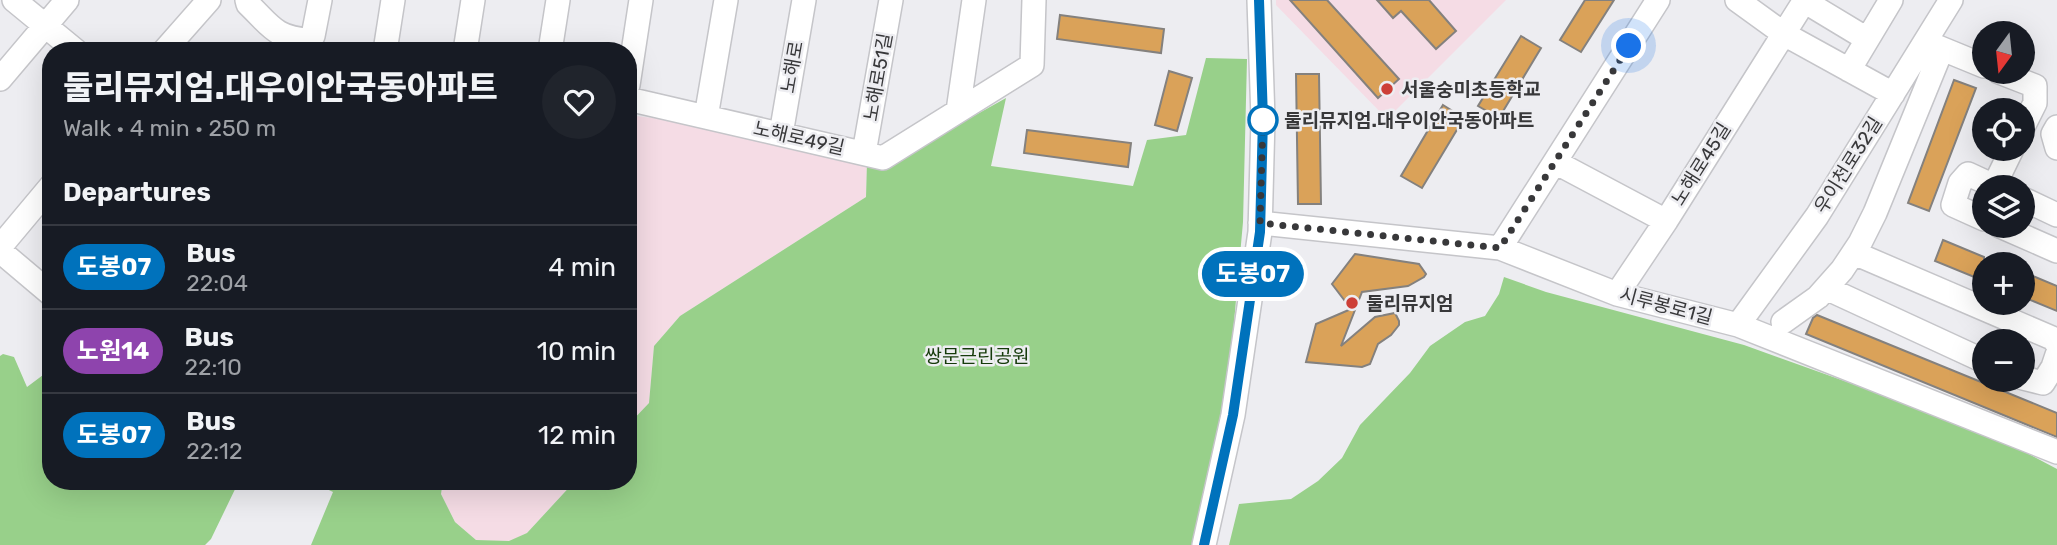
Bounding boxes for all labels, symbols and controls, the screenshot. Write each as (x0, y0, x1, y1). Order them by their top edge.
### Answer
north arrow (1972, 21, 2035, 84)
map controls (1972, 21, 2035, 392)
your location (1611, 28, 1646, 63)
street label: 노해로51길 (859, 31, 897, 123)
street label: 노해로 (776, 39, 808, 95)
button: heart (542, 65, 616, 139)
text: 둘리뮤지엄.대우이안국동아파트 (63, 68, 498, 107)
place label: 서울숭미초등학교 (1401, 78, 1541, 101)
marker: 서울숭미초등학교 (1379, 81, 1395, 97)
button: locate (1972, 98, 2035, 161)
marker: 둘리뮤지엄.대우이안국동아파트 (1248, 105, 1278, 135)
place label: 둘리뮤지엄.대우이안국동아파트 (1284, 109, 1534, 132)
street label: 우이천로32길 (1809, 112, 1887, 218)
text: Walk · 4 min · 250 m (63, 114, 276, 142)
street label: 노해로49길 (751, 116, 847, 160)
street label: 노해로45길 (1667, 118, 1735, 210)
button: layers (1972, 175, 2035, 238)
text: Departures (63, 177, 211, 208)
text: Bus (186, 238, 236, 269)
line badge: 도봉07 (1204, 251, 1302, 297)
text: 4 min (548, 252, 616, 283)
button: + (1972, 252, 2035, 315)
text: 도봉07 (77, 253, 151, 281)
text: 도봉07 (1216, 260, 1290, 288)
text: 22:04 (186, 269, 248, 297)
street label: 시루봉로1길 (1617, 283, 1715, 329)
place label: 둘리뮤지엄 (1366, 292, 1453, 315)
marker: 둘리뮤지엄 (1344, 295, 1360, 311)
text: Bus (184, 322, 234, 353)
button: − (1972, 329, 2035, 392)
text: 10 min (537, 336, 616, 367)
text: 노원14 (77, 337, 149, 365)
park label: 쌍문근린공원 (925, 345, 1029, 368)
text: 22:10 (184, 353, 242, 381)
text: Bus (186, 406, 236, 437)
text: 12 min (538, 420, 616, 451)
text: 도봉07 (77, 421, 151, 449)
text: 22:12 (186, 437, 242, 465)

